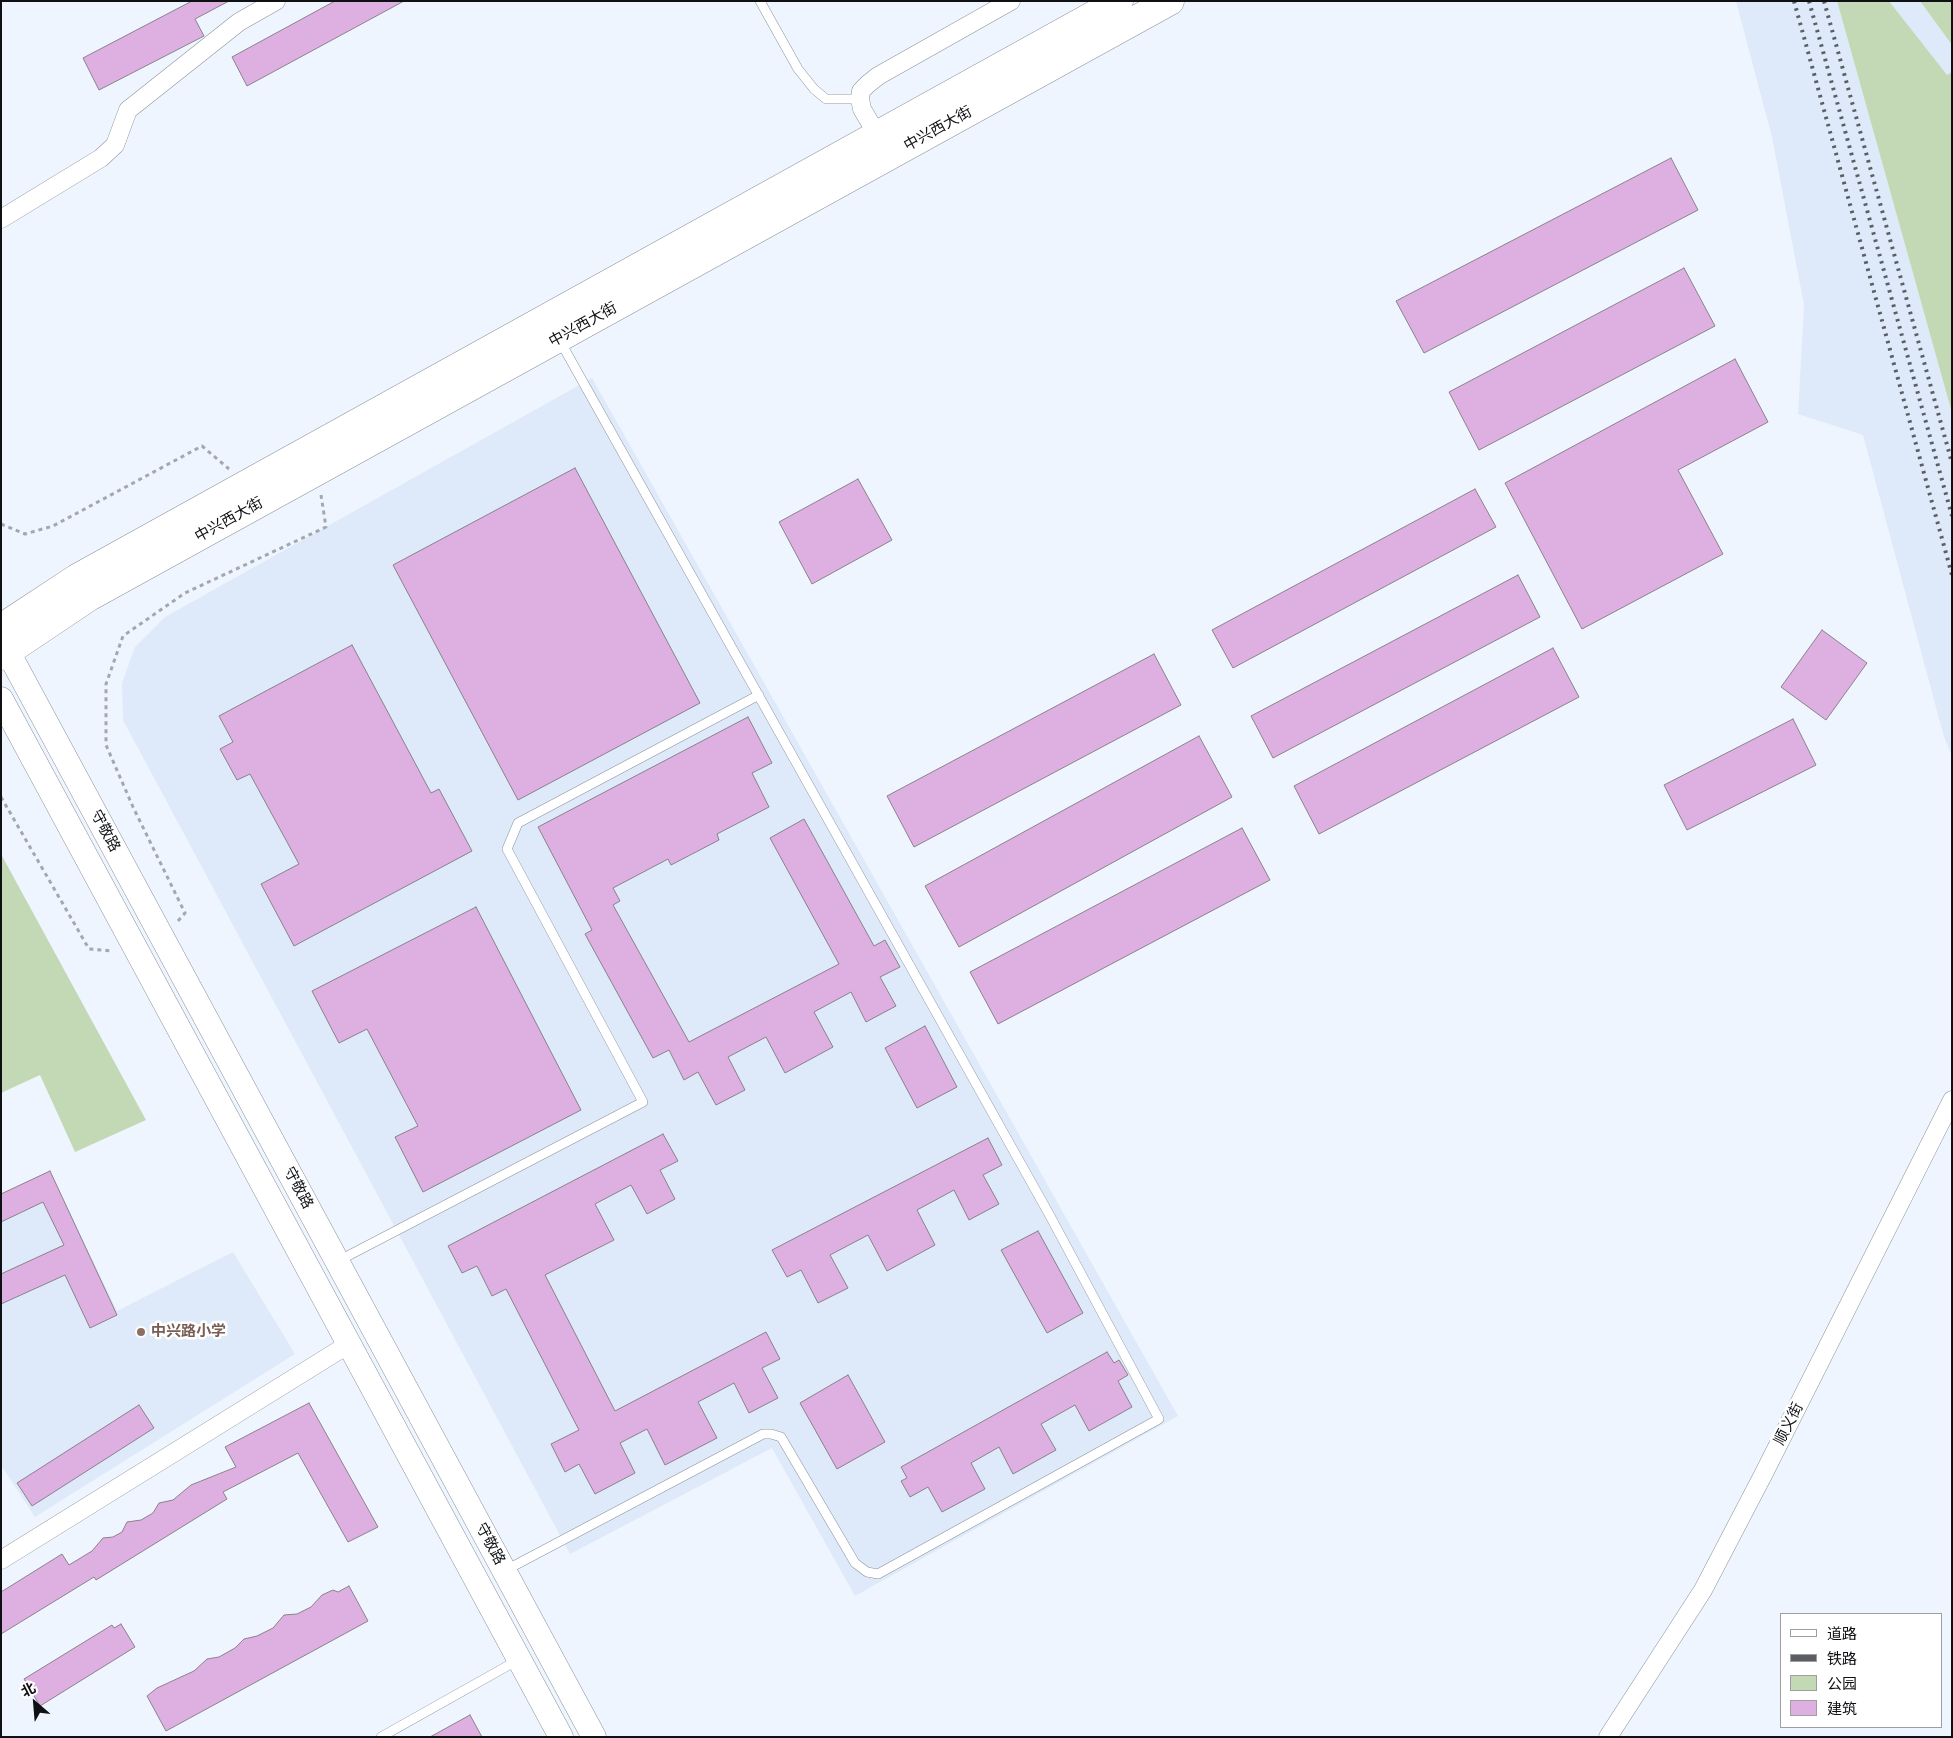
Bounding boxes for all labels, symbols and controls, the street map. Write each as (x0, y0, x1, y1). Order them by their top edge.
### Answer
street label: 中兴西大街 (901, 103, 975, 155)
street label: 中兴西大街 (546, 299, 620, 351)
street label: 中兴西大街 (192, 494, 266, 546)
street label: 守敬路 (86, 807, 124, 855)
street label: 守敬路 (279, 1164, 317, 1212)
place label: 中兴路小学 (151, 1323, 226, 1341)
marker: 中兴路小学 (135, 1326, 147, 1338)
street label: 顺义街 (1771, 1400, 1807, 1448)
street label: 守敬路 (471, 1520, 509, 1568)
legend (1780, 1613, 1943, 1728)
text: 道路 (1827, 1623, 1857, 1643)
text: 铁路 (1827, 1648, 1857, 1668)
text: 公园 (1827, 1673, 1857, 1693)
north arrow (10, 1678, 60, 1728)
text: 北 (17, 1678, 39, 1701)
text: 建筑 (1827, 1698, 1857, 1718)

